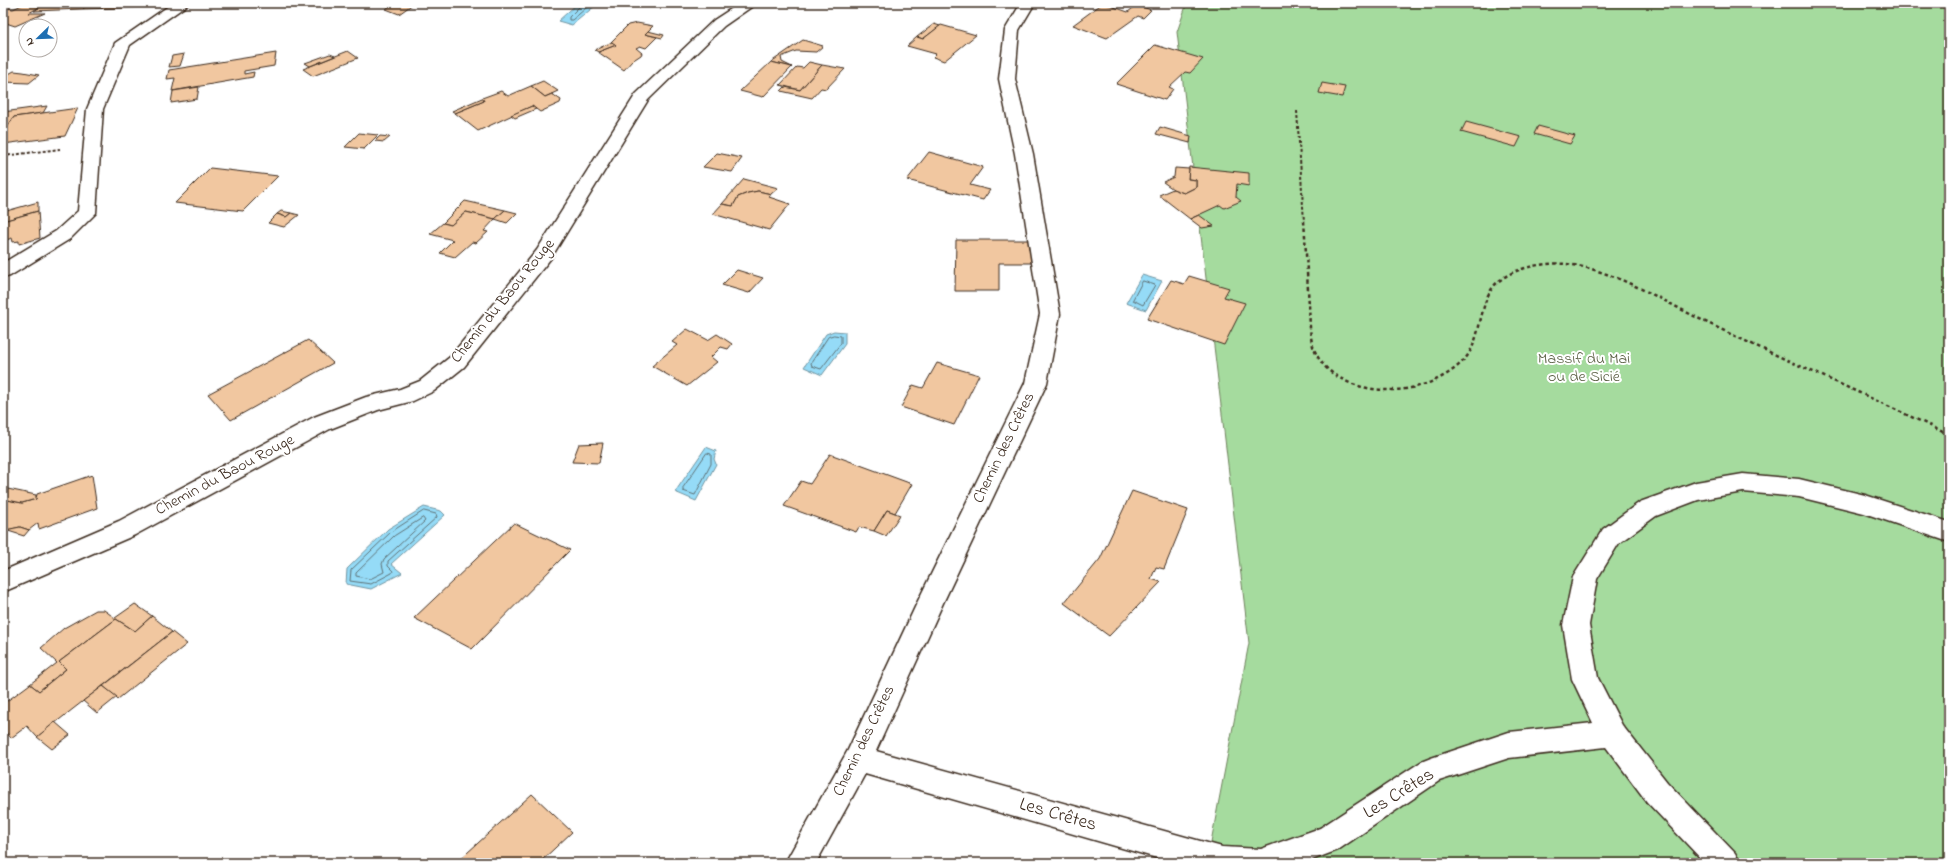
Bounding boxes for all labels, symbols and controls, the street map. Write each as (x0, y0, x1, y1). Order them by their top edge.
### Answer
north arrow (18, 18, 58, 58)
text: N (21, 35, 39, 48)
street label: Chemin du Baou Rouge (445, 233, 561, 369)
park label: Massif du Mai ou de Sicié (1538, 347, 1630, 389)
street label: Chemin des Crêtes (967, 389, 1041, 507)
street label: Chemin du Baou Rouge (151, 428, 299, 522)
street label: Chemin des Crêtes (827, 682, 901, 800)
street label: Les Crêtes (1358, 762, 1440, 826)
street label: Les Crêtes (1016, 791, 1100, 839)

